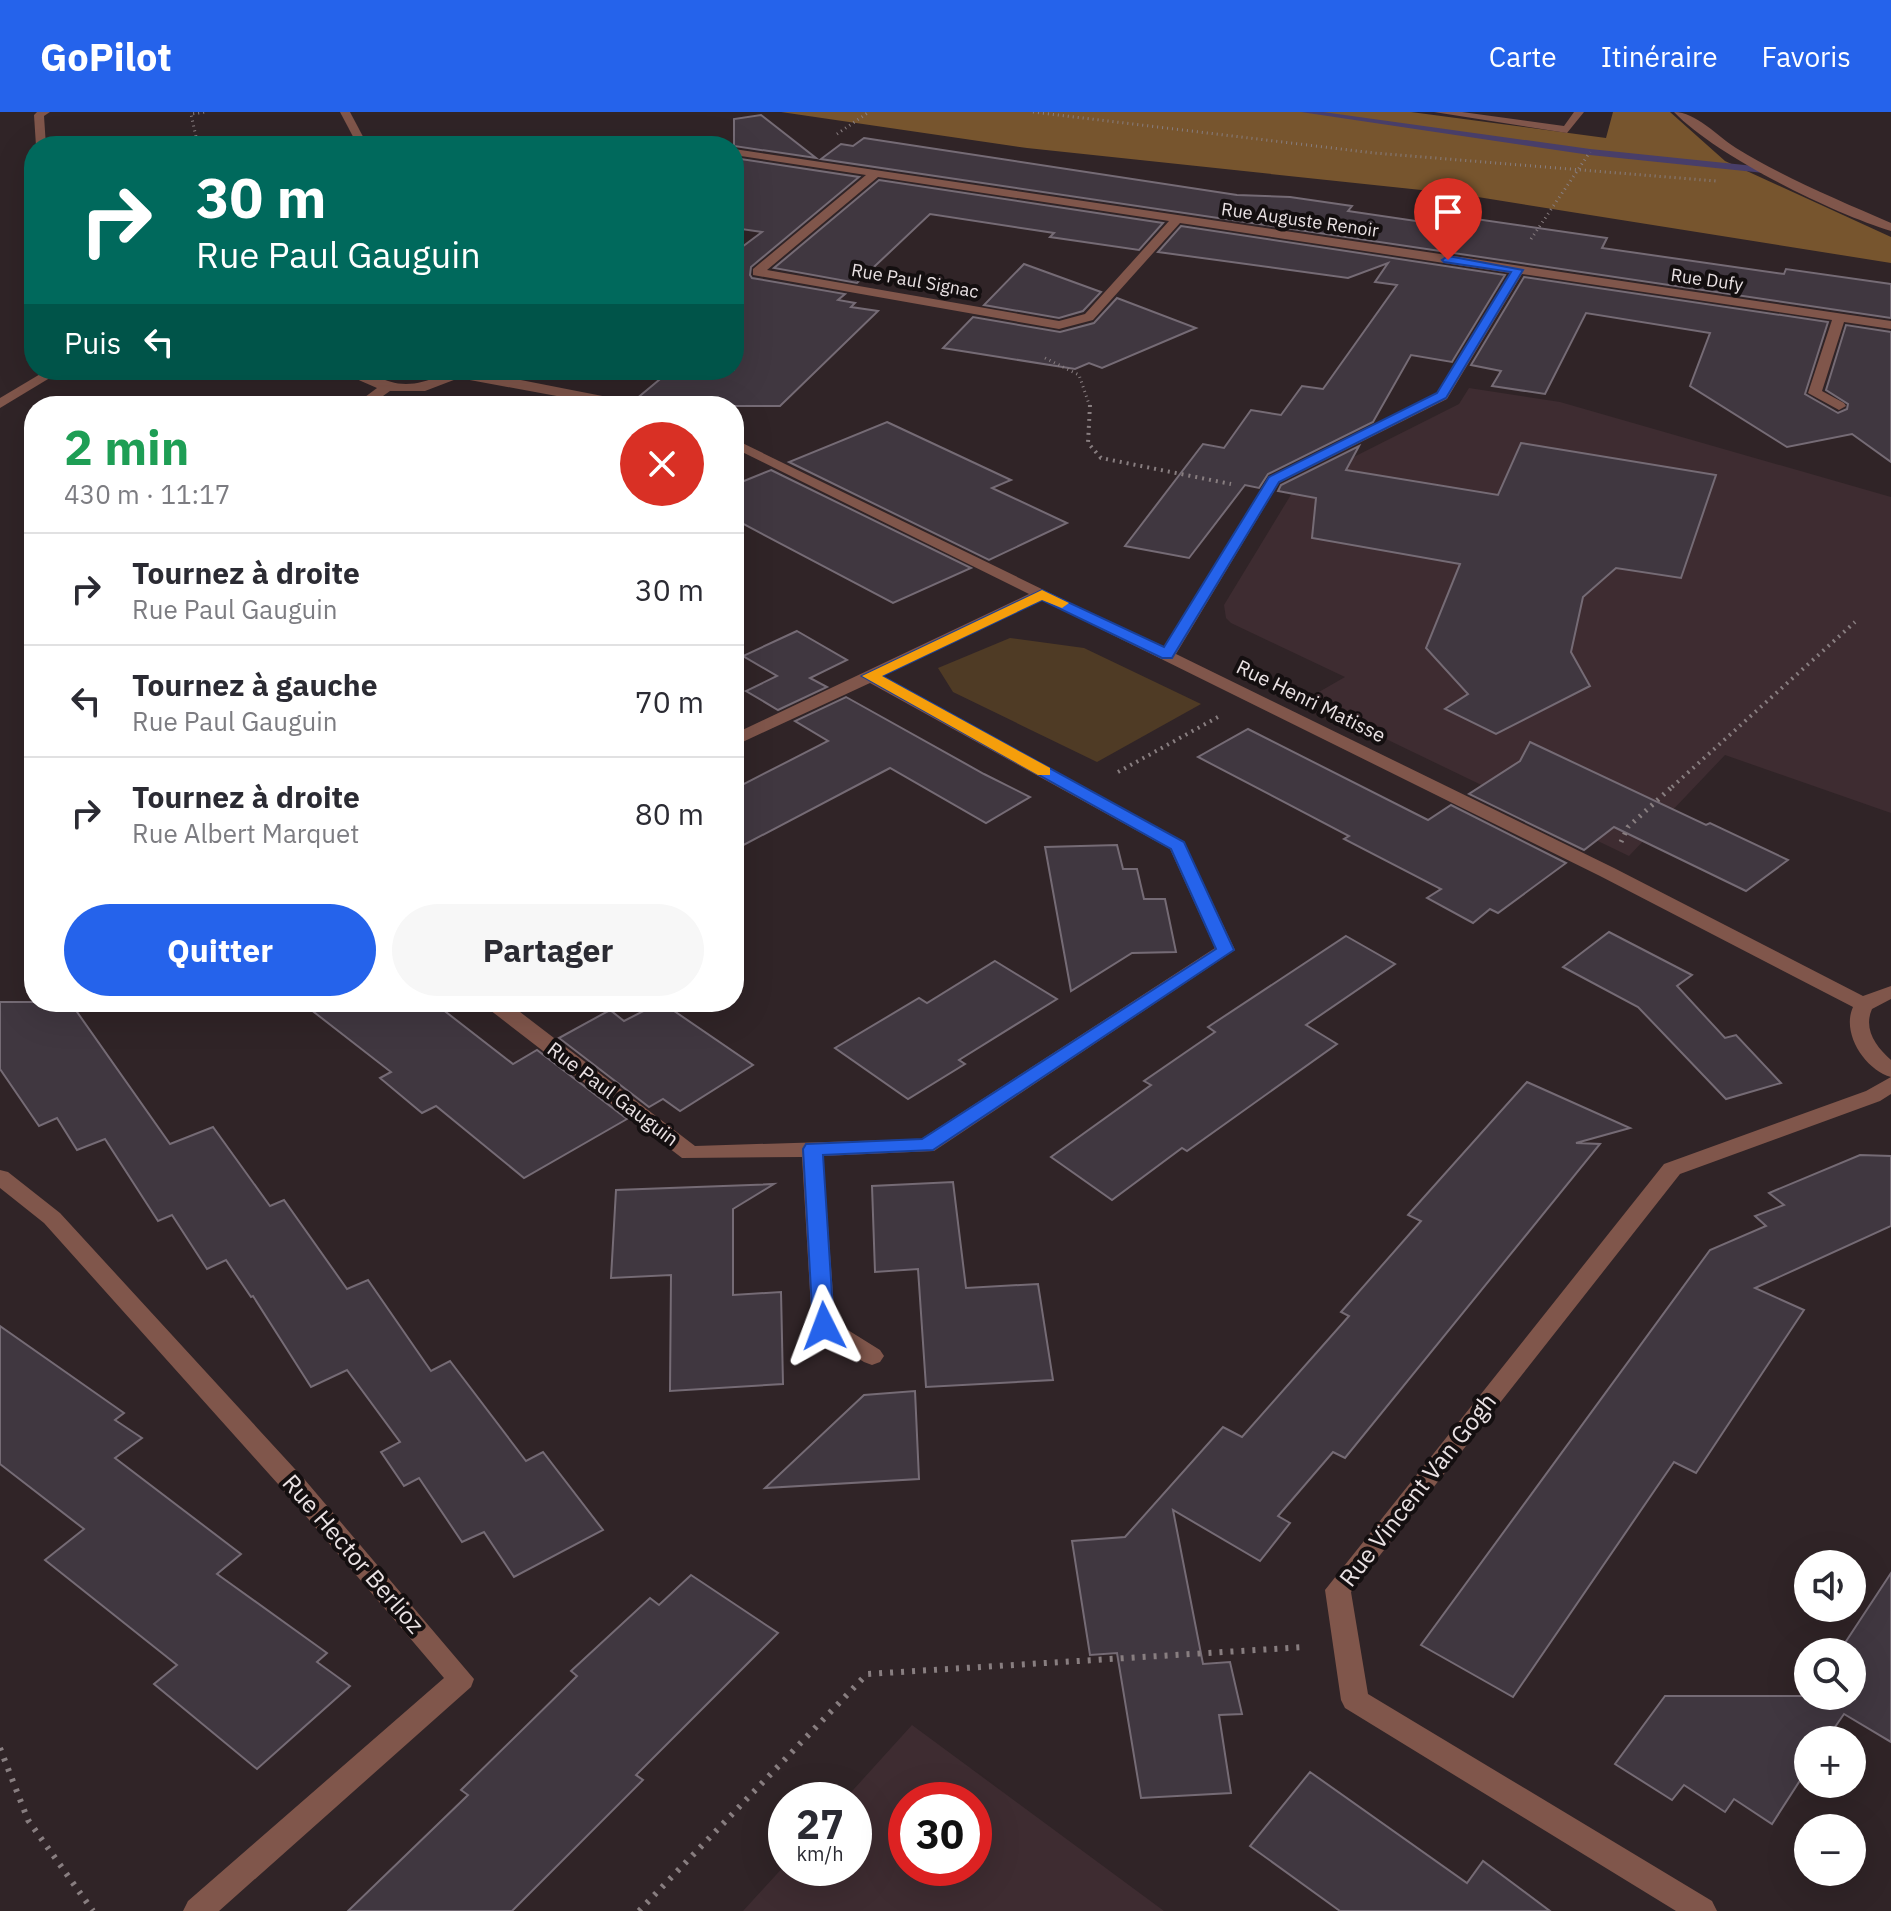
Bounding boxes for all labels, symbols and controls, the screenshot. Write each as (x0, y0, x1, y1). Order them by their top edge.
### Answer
text: GoPilot (40, 32, 172, 81)
text: Carte (1489, 38, 1557, 75)
text: Itinéraire (1601, 38, 1718, 75)
text: Favoris (1762, 38, 1851, 75)
text: 30 m (196, 161, 326, 233)
icon: right (64, 168, 168, 272)
pin (1414, 178, 1482, 260)
icon: arrive (1426, 190, 1470, 234)
street label: Rue Auguste Renoir (1220, 197, 1381, 242)
text: Rue Paul Gauguin (196, 231, 481, 278)
street label: Rue Paul Signac (850, 258, 981, 303)
street label: Rue Dufy (1669, 263, 1745, 296)
icon: left (137, 320, 181, 364)
text: Puis (64, 323, 121, 362)
text: 2 min (64, 416, 189, 478)
button: close (620, 422, 704, 506)
text: 430 m · 11:17 (64, 477, 230, 511)
text: Tournez à droite (132, 553, 360, 592)
icon: right (64, 567, 108, 611)
text: 30 m (635, 570, 704, 609)
text: Rue Paul Gauguin (132, 592, 338, 626)
street label: Rue Henri Matisse (1232, 653, 1390, 748)
text: Tournez à gauche (132, 665, 378, 704)
icon: left (64, 679, 108, 723)
text: 70 m (635, 682, 704, 721)
text: Rue Paul Gauguin (132, 704, 338, 738)
text: Tournez à droite (132, 777, 360, 816)
icon: right (64, 791, 108, 835)
text: 80 m (635, 794, 704, 833)
text: Rue Albert Marquet (132, 816, 359, 850)
button: Quitter (64, 904, 376, 996)
button: Partager (392, 904, 704, 996)
street label: Rue Paul Gauguin (542, 1035, 685, 1152)
position arrow (782, 1284, 866, 1368)
street label: Rue Vincent Van Gogh (1332, 1386, 1503, 1593)
street label: Rue Hector Berlioz (276, 1467, 432, 1640)
map controls (1794, 1550, 1866, 1886)
button: sound (1794, 1550, 1866, 1622)
button: search (1794, 1638, 1866, 1710)
button: + (1794, 1726, 1866, 1798)
speed limit sign: 30 (888, 1782, 992, 1886)
text: 27 (796, 1798, 844, 1850)
button: − (1794, 1814, 1866, 1886)
text: km/h (796, 1840, 844, 1867)

